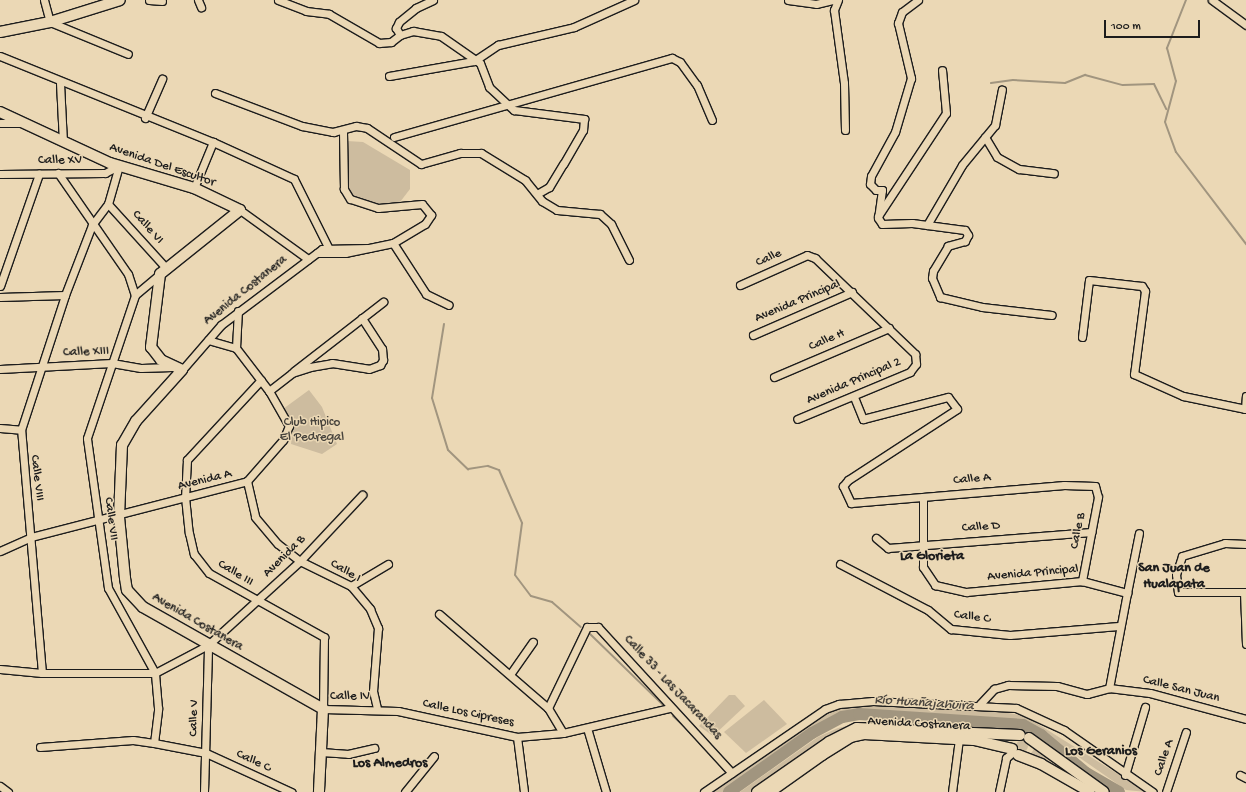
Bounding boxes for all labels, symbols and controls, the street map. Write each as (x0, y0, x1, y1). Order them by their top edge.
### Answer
scale bar (1106, 12, 1202, 38)
text: 100 m (1111, 20, 1141, 34)
street label: Avenida Del Escultor (107, 141, 217, 191)
street label: Calle XV (38, 153, 82, 169)
street label: Calle VI (128, 208, 166, 248)
street label: Calle (754, 246, 784, 272)
street label: Avenida Costanera (201, 253, 291, 329)
street label: Avenida Principal (753, 277, 843, 327)
street label: Calle H (807, 327, 847, 355)
street label: Calle XIII (63, 344, 109, 362)
street label: Avenida Principal 2 (804, 355, 904, 409)
park label: Club Hipico El Pedregal (280, 416, 344, 447)
street label: Calle VIII (25, 454, 47, 502)
street label: Avenida A (177, 467, 233, 495)
street label: Calle A (953, 471, 991, 489)
street label: Calle VII (99, 496, 121, 542)
street label: Calle B (1068, 512, 1090, 550)
street label: Calle D (961, 519, 1001, 537)
street label: Avenida B (261, 533, 309, 581)
district label: La Glorieta (900, 549, 964, 565)
street label: Calle III (214, 557, 256, 591)
street label: Calle I (327, 557, 363, 587)
district label: San Juan de Hualapata (1138, 561, 1210, 594)
street label: Avenida Principal (987, 562, 1079, 586)
street label: Avenida Costanera (149, 591, 245, 655)
street label: Calle C (953, 608, 991, 628)
street label: Calle 33 - Las Jacarandas (620, 633, 724, 743)
street label: Calle San Juan (1141, 673, 1221, 707)
street label: Calle IV (330, 689, 370, 705)
water label: Río Huañajahuira (874, 692, 974, 716)
street label: Calle Los Cipreses (421, 697, 515, 731)
street label: Calle V (187, 699, 203, 737)
street label: Avenida Costanera (867, 715, 971, 735)
street label: Calle A (1152, 738, 1178, 778)
district label: Los Geranios (1065, 744, 1137, 760)
street label: Calle C (233, 747, 273, 777)
district label: Los Almedros (353, 756, 427, 772)

